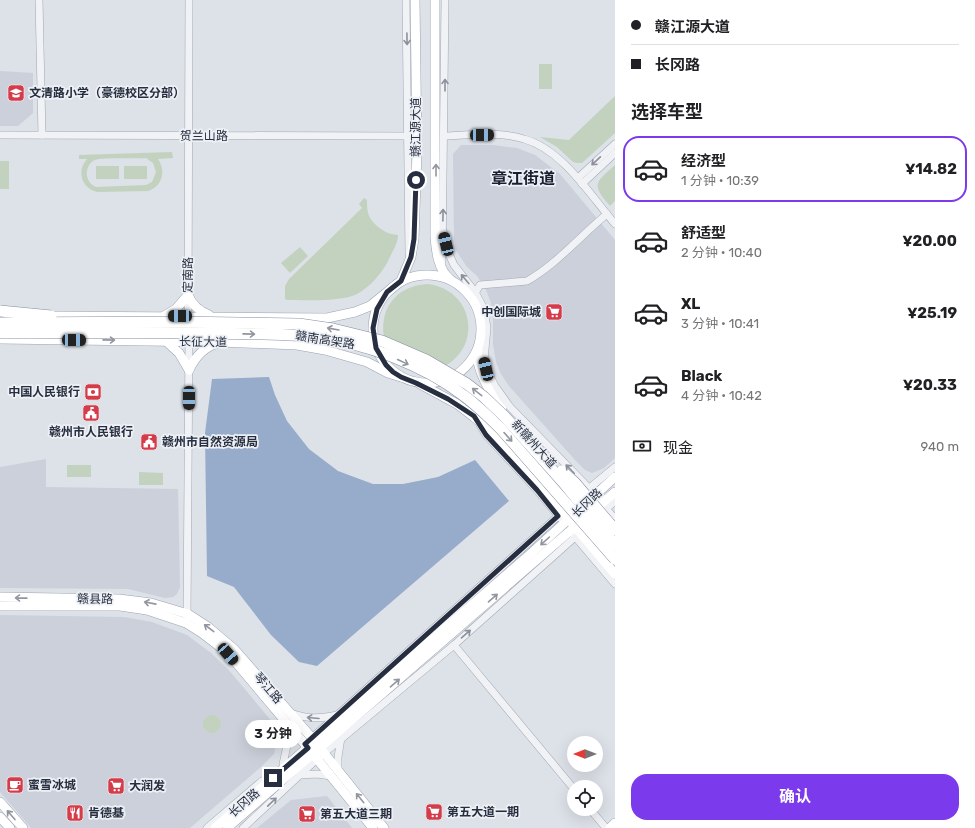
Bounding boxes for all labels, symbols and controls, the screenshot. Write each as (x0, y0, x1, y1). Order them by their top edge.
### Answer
text: 赣江源大道 (655, 18, 730, 36)
one-way arrow (403, 32, 411, 45)
text: 长冈路 (655, 56, 700, 74)
one-way arrow (441, 79, 449, 92)
school or university icon: 文清路小学（豪德校区分部） (6, 83, 26, 103)
place label: 文清路小学（豪德校区分部） (29, 86, 185, 100)
street label: 赣江源大道 (409, 97, 423, 157)
text: 选择车型 (631, 101, 703, 123)
street label: 贺兰山路 (180, 129, 228, 143)
car (470, 129, 494, 141)
icon: car (633, 151, 669, 187)
text: 经济型 (681, 152, 726, 170)
one-way arrow (591, 156, 601, 166)
text: ¥14.82 (905, 160, 957, 178)
one-way arrow (432, 164, 440, 177)
district label: 章江街道 (491, 169, 555, 188)
route start (407, 171, 425, 189)
text: 1 分钟 · 10:39 (681, 173, 759, 188)
one-way arrow (439, 209, 447, 222)
icon: car (633, 223, 669, 259)
text: 舒适型 (681, 224, 726, 242)
car (437, 231, 455, 257)
text: ¥20.00 (902, 232, 957, 250)
text: 2 分钟 · 10:40 (681, 245, 762, 260)
street label: 定南路 (181, 257, 195, 293)
one-way arrow (460, 274, 469, 285)
icon: car (633, 295, 669, 331)
text: XL (681, 295, 700, 313)
supermarket icon: 中创国际城 (544, 302, 564, 322)
text: ¥25.19 (907, 304, 957, 322)
place label: 中创国际城 (481, 305, 541, 319)
car (168, 310, 192, 322)
text: 3 分钟 · 10:41 (681, 316, 759, 331)
one-way arrow (327, 325, 340, 333)
street label: 赣南高架路 (294, 328, 356, 352)
one-way arrow (242, 330, 255, 338)
car (62, 334, 86, 346)
street label: 长征大道 (179, 335, 227, 349)
one-way arrow (102, 337, 115, 344)
car (477, 356, 495, 382)
one-way arrow (397, 359, 409, 366)
icon: car (633, 367, 669, 403)
text: Black (681, 367, 722, 385)
text: ¥20.33 (903, 376, 957, 394)
bank icon: 中国人民银行 (83, 382, 103, 402)
place label: 中国人民银行 (8, 385, 80, 399)
car (183, 386, 195, 410)
one-way arrow (471, 387, 482, 396)
text: 4 分钟 · 10:42 (681, 388, 762, 403)
public building icon: 赣州市人民银行 (81, 403, 101, 423)
street label: 新赣州大道 (509, 417, 559, 471)
place label: 赣州市人民银行 (49, 425, 133, 439)
public building icon: 赣州市自然资源局 (139, 432, 159, 452)
one-way arrow (503, 432, 512, 442)
place label: 赣州市自然资源局 (162, 435, 258, 449)
icon: cash (631, 435, 653, 457)
text: 现金 (663, 439, 693, 457)
text: 940 m (920, 439, 959, 454)
one-way arrow (565, 464, 575, 474)
street label: 长冈路 (569, 486, 605, 520)
one-way arrow (540, 536, 550, 545)
street label: 赣县路 (77, 592, 113, 606)
one-way arrow (15, 594, 28, 602)
one-way arrow (488, 594, 498, 603)
one-way arrow (144, 599, 157, 607)
one-way arrow (203, 624, 214, 632)
one-way arrow (461, 630, 471, 639)
car (216, 641, 240, 667)
street label: 琴江路 (251, 670, 285, 706)
one-way arrow (389, 679, 400, 688)
one-way arrow (307, 714, 320, 721)
callout: 3 分钟 (245, 720, 301, 748)
text: 3 分钟 (254, 726, 292, 741)
north arrow (567, 736, 603, 772)
map controls (567, 736, 603, 816)
route end (264, 769, 282, 787)
button: 确认 (631, 774, 959, 820)
cafe icon: 蜜雪冰城 (5, 775, 25, 795)
supermarket icon: 大润发 (106, 776, 126, 796)
place label: 蜜雪冰城 (28, 778, 76, 792)
place label: 大润发 (129, 779, 165, 793)
button: locate (567, 780, 603, 816)
street label: 长冈路 (226, 786, 262, 820)
one-way arrow (355, 792, 364, 803)
one-way arrow (267, 797, 277, 807)
supermarket icon: 第五大道一期 (424, 802, 444, 822)
restaurant icon: 肯德基 (65, 803, 85, 823)
supermarket icon: 第五大道三期 (297, 804, 317, 824)
place label: 第五大道一期 (447, 805, 519, 819)
place label: 肯德基 (88, 806, 124, 820)
place label: 第五大道三期 (320, 807, 392, 821)
one-way arrow (7, 810, 16, 820)

